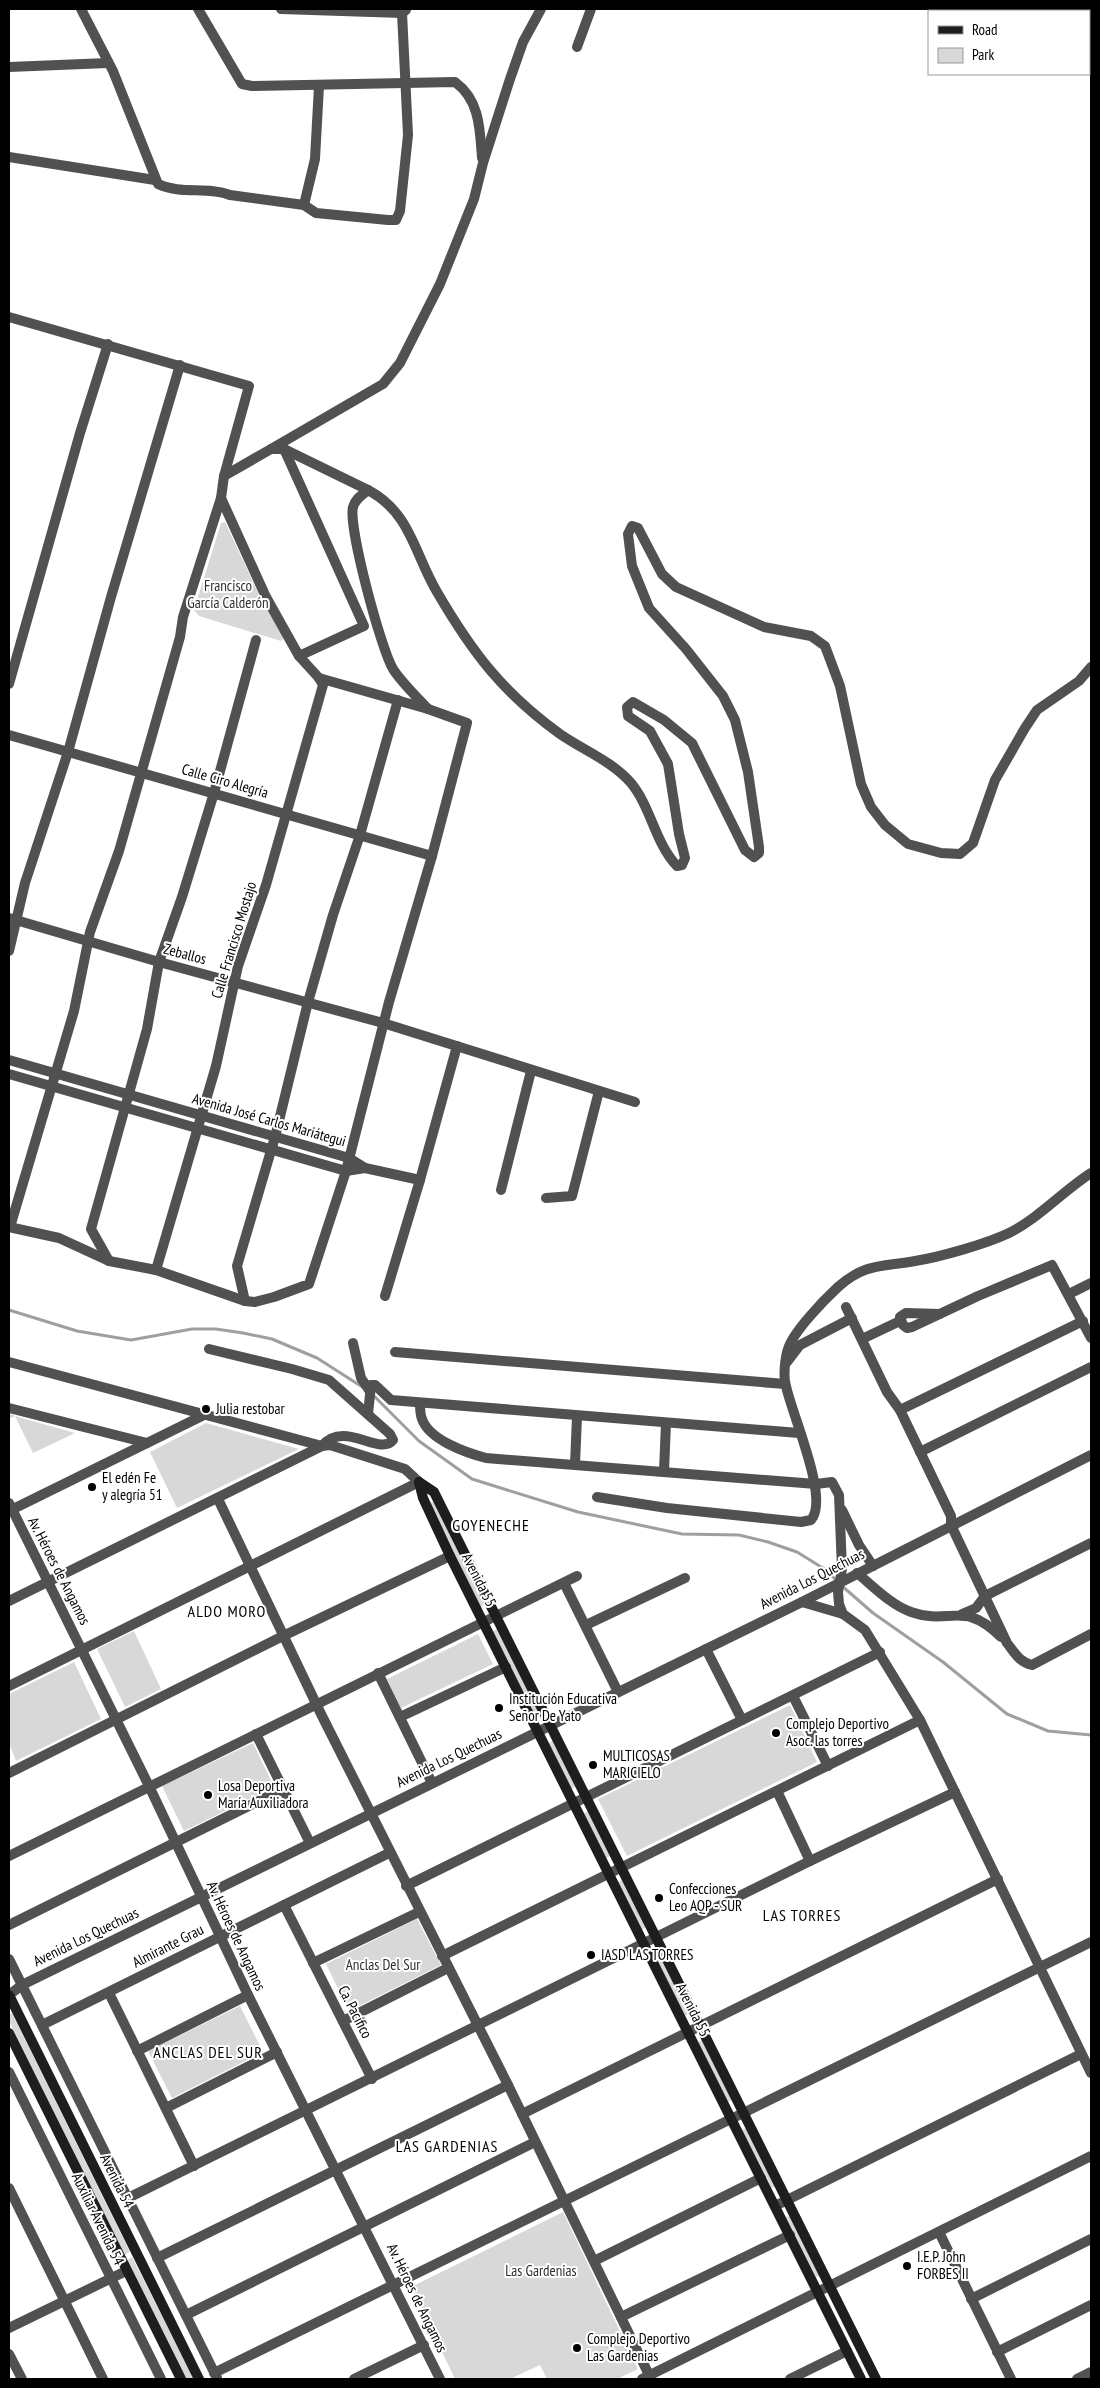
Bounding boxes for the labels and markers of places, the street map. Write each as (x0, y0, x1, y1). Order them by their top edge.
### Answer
place label: Julia restobar (215, 1399, 285, 1418)
marker: Julia restobar (200, 1403, 212, 1415)
place label: El edén Fe y alegría 51 (102, 1468, 162, 1504)
marker: El edén Fe y alegría 51 (86, 1481, 98, 1493)
place label: Institución Educativa Señor De Yato (509, 1689, 617, 1725)
marker: Institución Educativa Señor De Yato (493, 1702, 505, 1714)
place label: Complejo Deportivo Asoc. las torres (786, 1714, 889, 1750)
marker: Complejo Deportivo Asoc. las torres (770, 1727, 782, 1739)
place label: MULTICOSAS MARICIELO (603, 1746, 670, 1782)
marker: MULTICOSAS MARICIELO (587, 1759, 599, 1771)
place label: Losa Deportiva María Auxiliadora (218, 1776, 309, 1812)
marker: Losa Deportiva María Auxiliadora (202, 1789, 214, 1801)
place label: Confecciones Leo AQP - SUR (669, 1879, 742, 1915)
marker: Confecciones Leo AQP - SUR (653, 1892, 665, 1904)
place label: IASD LAS TORRES (601, 1945, 693, 1964)
marker: IASD LAS TORRES (585, 1949, 597, 1961)
place label: I.E.P. John FORBES II (917, 2247, 969, 2283)
marker: I.E.P. John FORBES II (901, 2260, 913, 2272)
place label: Complejo Deportivo Las Gardenias (587, 2329, 690, 2365)
marker: Complejo Deportivo Las Gardenias (571, 2342, 583, 2354)

